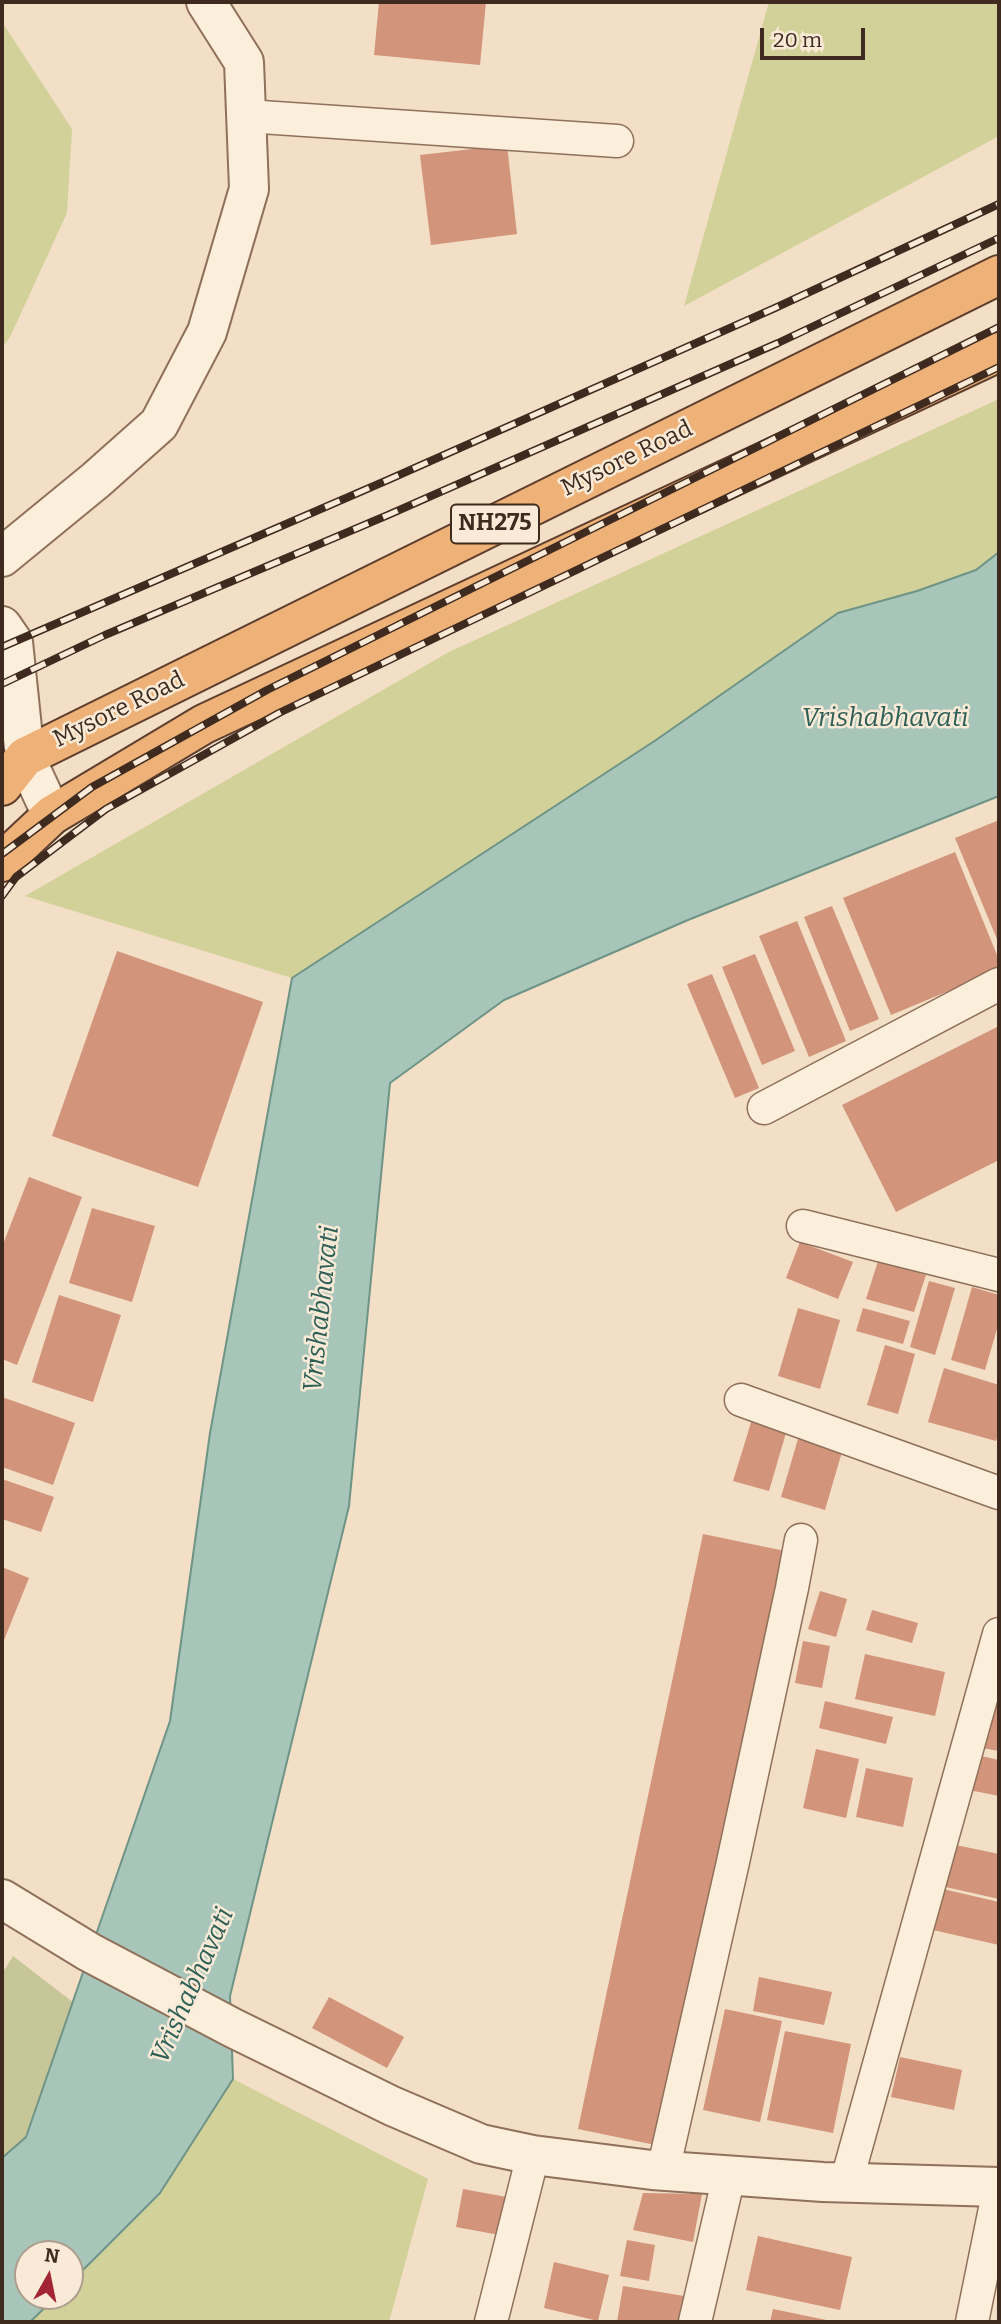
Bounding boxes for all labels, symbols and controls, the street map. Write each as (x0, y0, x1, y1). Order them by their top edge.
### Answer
scale bar (763, 14, 868, 58)
text: 20 m (773, 27, 822, 53)
street label: Mysore Road (557, 415, 697, 503)
road number: NH275 (451, 504, 539, 544)
street label: Mysore Road (49, 666, 189, 754)
water label: Vrishabhavati (802, 703, 968, 735)
water label: Vrishabhavati (298, 1224, 346, 1394)
water label: Vrishabhavati (145, 1904, 241, 2068)
north arrow (14, 2240, 84, 2310)
text: N (43, 2243, 61, 2268)

